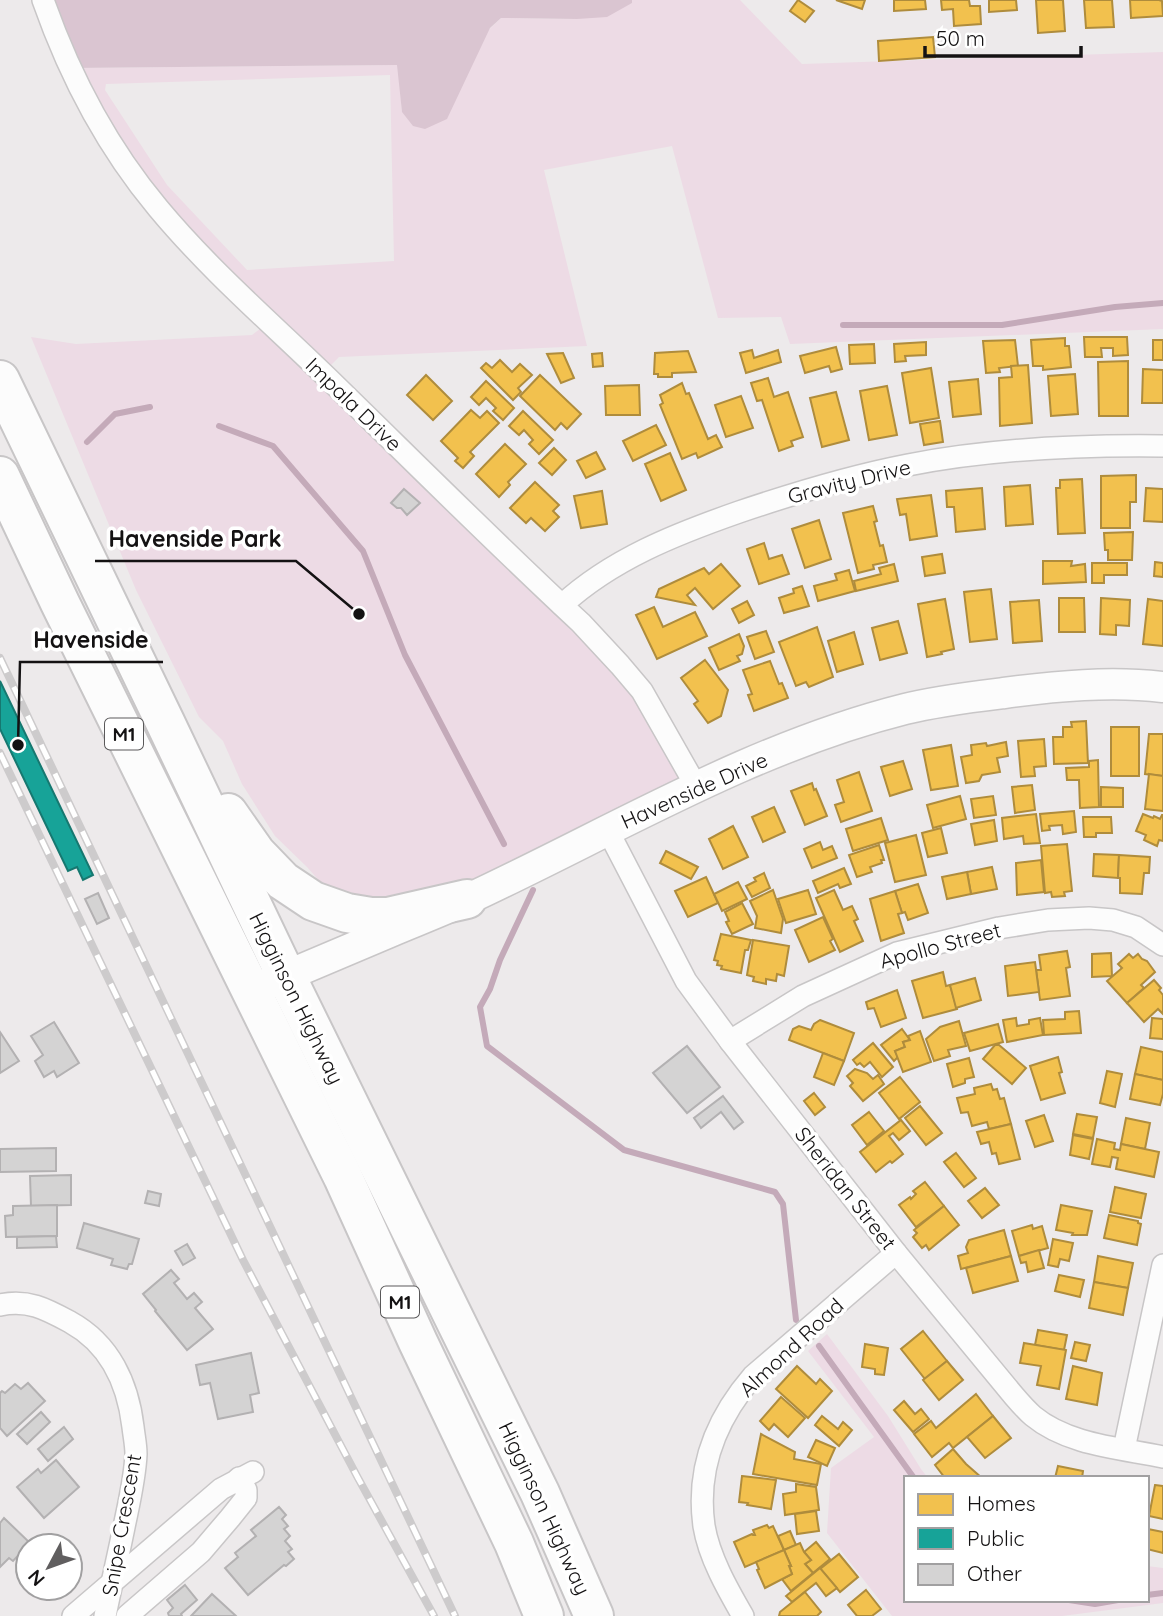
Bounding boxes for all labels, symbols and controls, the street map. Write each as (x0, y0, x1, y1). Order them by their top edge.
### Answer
scale bar (925, 14, 1081, 58)
text: 50 m (936, 25, 985, 51)
street label: Impala Drive (300, 352, 408, 456)
street label: Gravity Drive (785, 453, 913, 509)
callout: Havenside Park (95, 517, 296, 561)
text: Havenside Park (108, 524, 282, 553)
callout: Havenside (20, 618, 163, 662)
text: Havenside (33, 625, 149, 654)
road number: M1 (105, 719, 143, 750)
street label: Havenside Drive (617, 746, 771, 834)
street label: Higginson Highway (244, 908, 350, 1088)
street label: Apollo Street (877, 916, 1003, 974)
street label: Sheridan Street (790, 1121, 902, 1255)
road number: M1 (381, 1286, 419, 1318)
street label: Almond Road (734, 1292, 848, 1402)
street label: Higginson Highway (493, 1417, 597, 1599)
street label: Snipe Crescent (96, 1452, 146, 1598)
legend (904, 1476, 1149, 1602)
text: Homes (967, 1490, 1036, 1516)
text: Public (967, 1525, 1024, 1551)
north arrow (14, 1532, 84, 1602)
text: Other (967, 1560, 1022, 1586)
text: N (23, 1565, 50, 1591)

